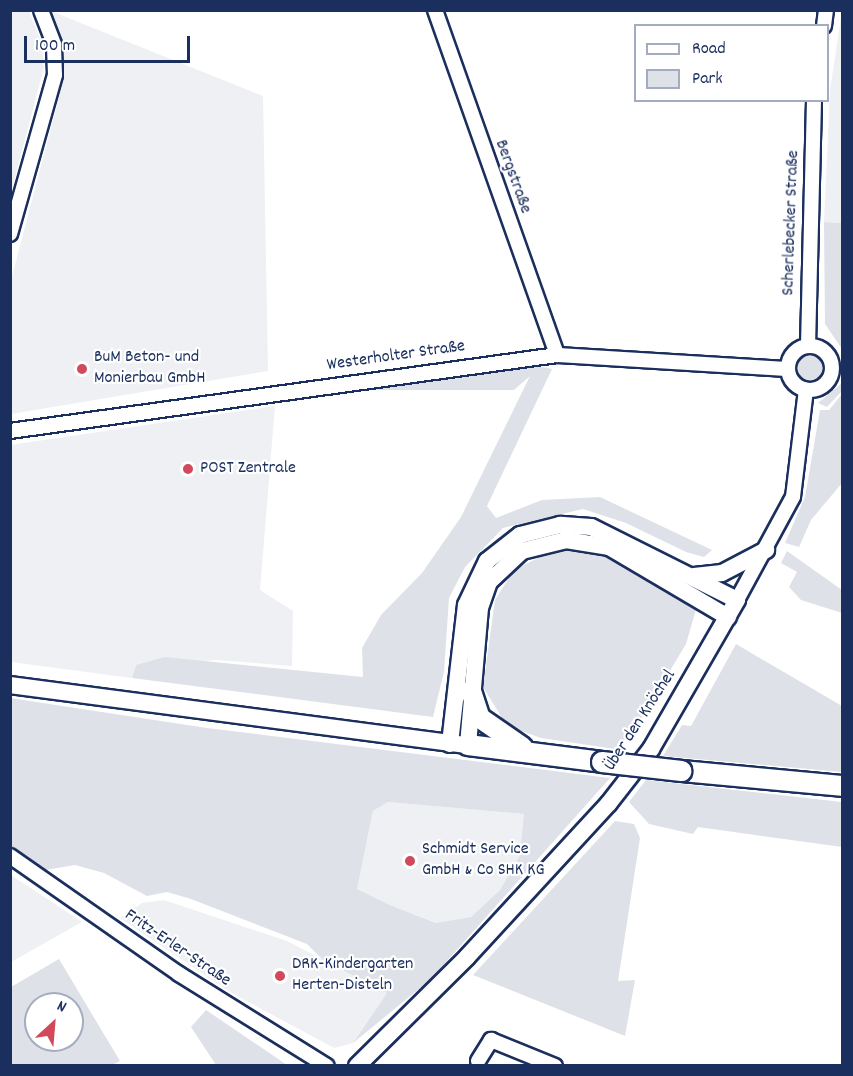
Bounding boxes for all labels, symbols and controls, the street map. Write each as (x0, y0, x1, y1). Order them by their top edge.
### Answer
scale bar (27, 24, 194, 62)
legend (634, 24, 829, 102)
text: 100 m (35, 34, 75, 59)
text: Road (692, 37, 726, 62)
text: Park (692, 67, 723, 92)
street label: Bergstraße (489, 137, 535, 217)
street label: Scherlebecker Straße (779, 150, 805, 296)
street label: Westerholter Straße (326, 337, 466, 377)
place label: BuM Beton- und Monierbau GmbH (94, 348, 205, 391)
marker: BuM Beton- und Monierbau GmbH (75, 362, 89, 376)
place label: POST Zentrale (200, 458, 296, 480)
marker: POST Zentrale (181, 462, 195, 476)
street label: Über den Knöchel (600, 667, 682, 775)
place label: Schmidt Service GmbH & Co SHK KG (422, 840, 545, 882)
marker: Schmidt Service GmbH & Co SHK KG (403, 854, 417, 868)
street label: Fritz-Erler-Straße (120, 905, 234, 993)
place label: DRK-Kindergarten Herten-Disteln (292, 955, 413, 998)
marker: DRK-Kindergarten Herten-Disteln (273, 969, 287, 983)
north arrow (24, 992, 84, 1052)
text: N (53, 995, 70, 1019)

